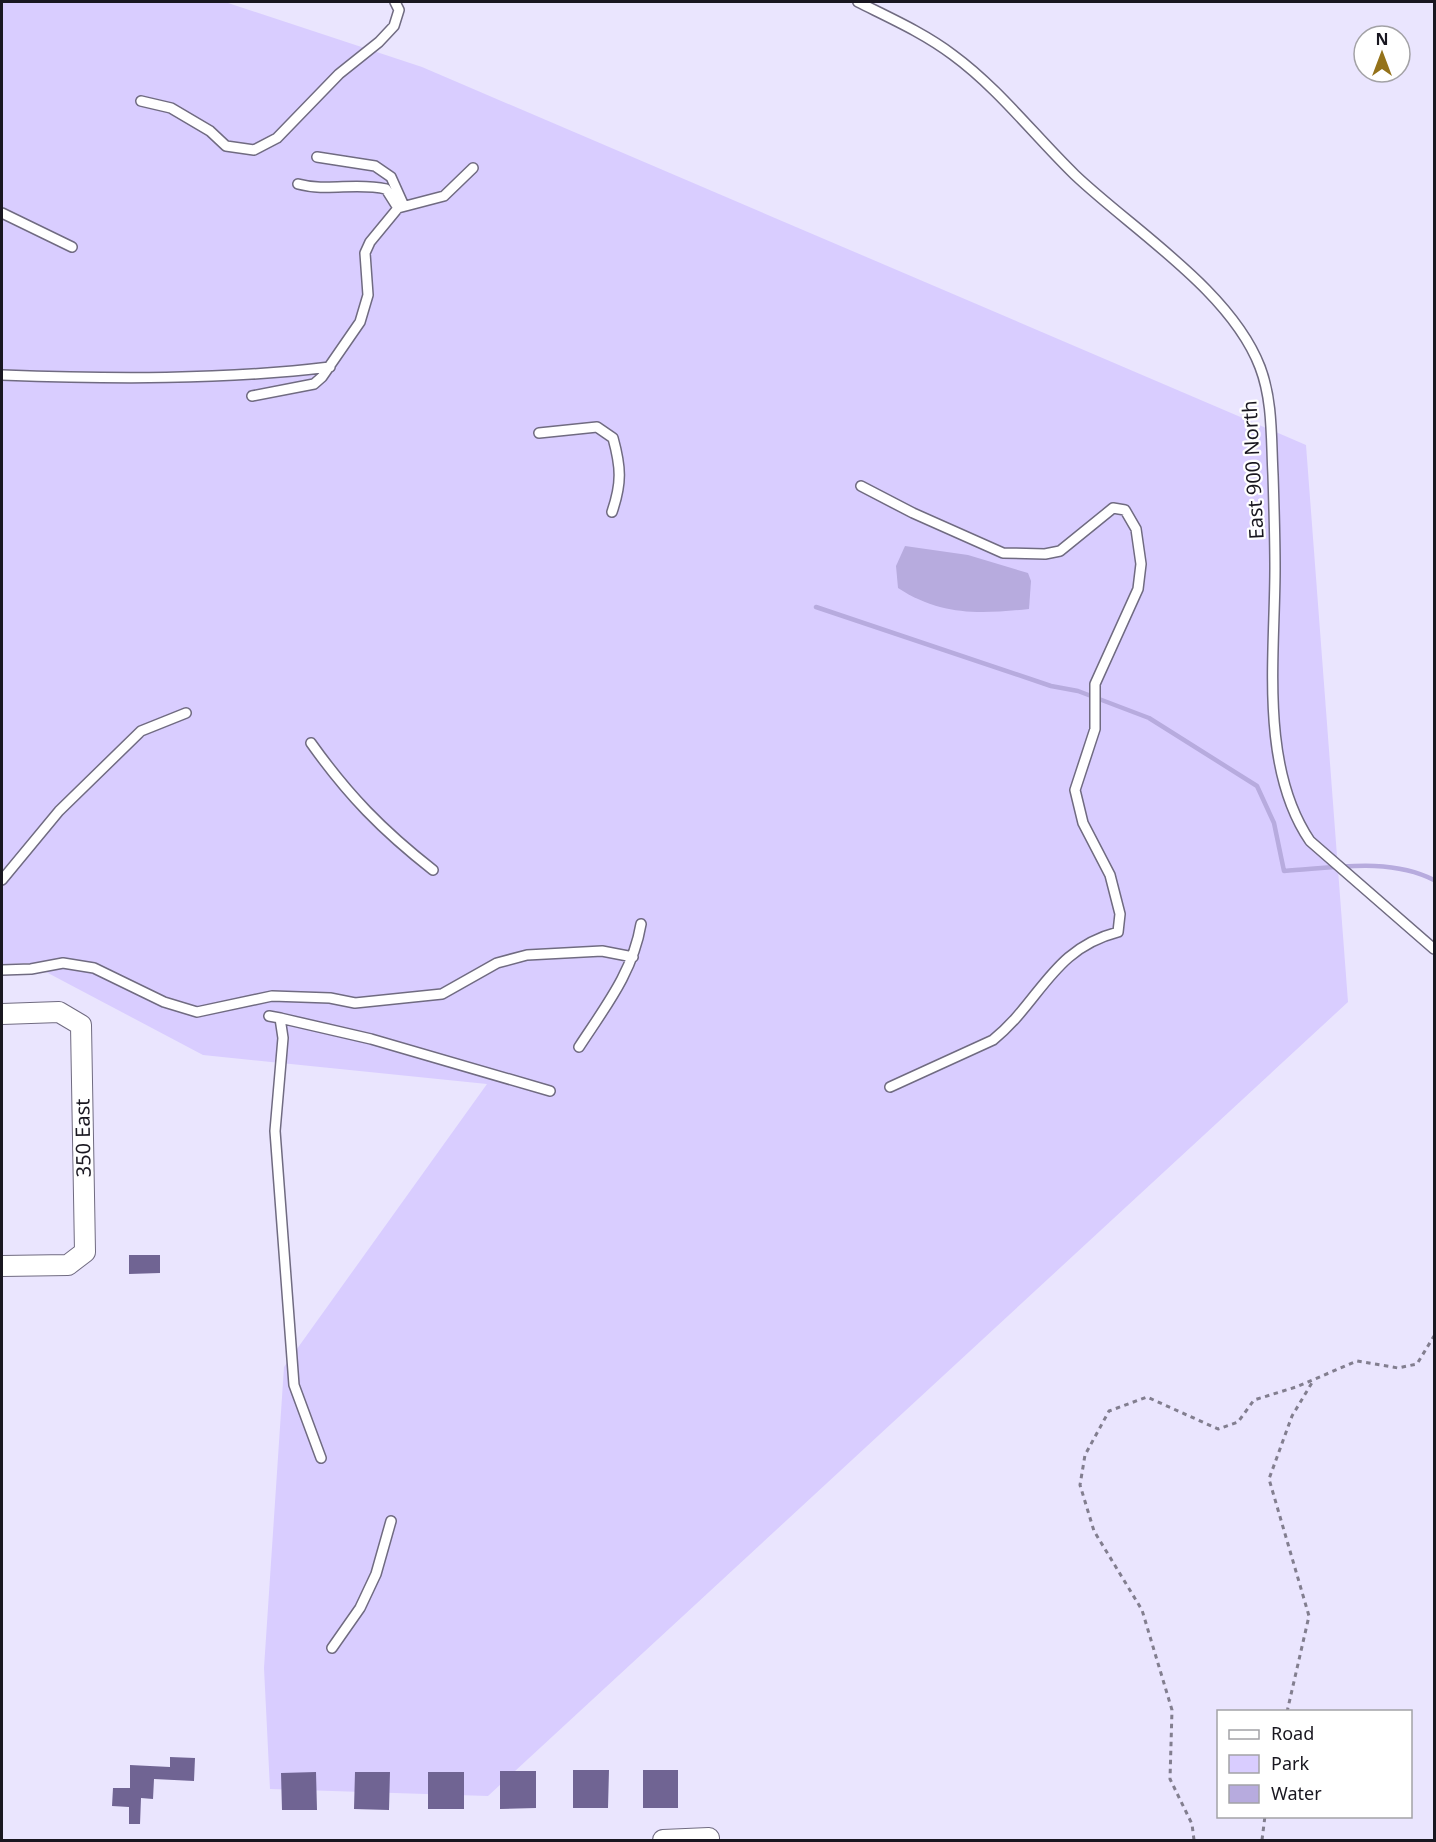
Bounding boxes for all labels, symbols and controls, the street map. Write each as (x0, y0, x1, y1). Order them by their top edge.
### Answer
north arrow (1352, 24, 1412, 84)
text: N (1375, 28, 1389, 50)
street label: East 900 North (1235, 400, 1270, 540)
street label: 350 East (68, 1098, 97, 1178)
legend (1217, 1710, 1412, 1818)
text: Road (1271, 1721, 1314, 1745)
text: Park (1271, 1751, 1309, 1775)
text: Water (1271, 1781, 1322, 1805)

